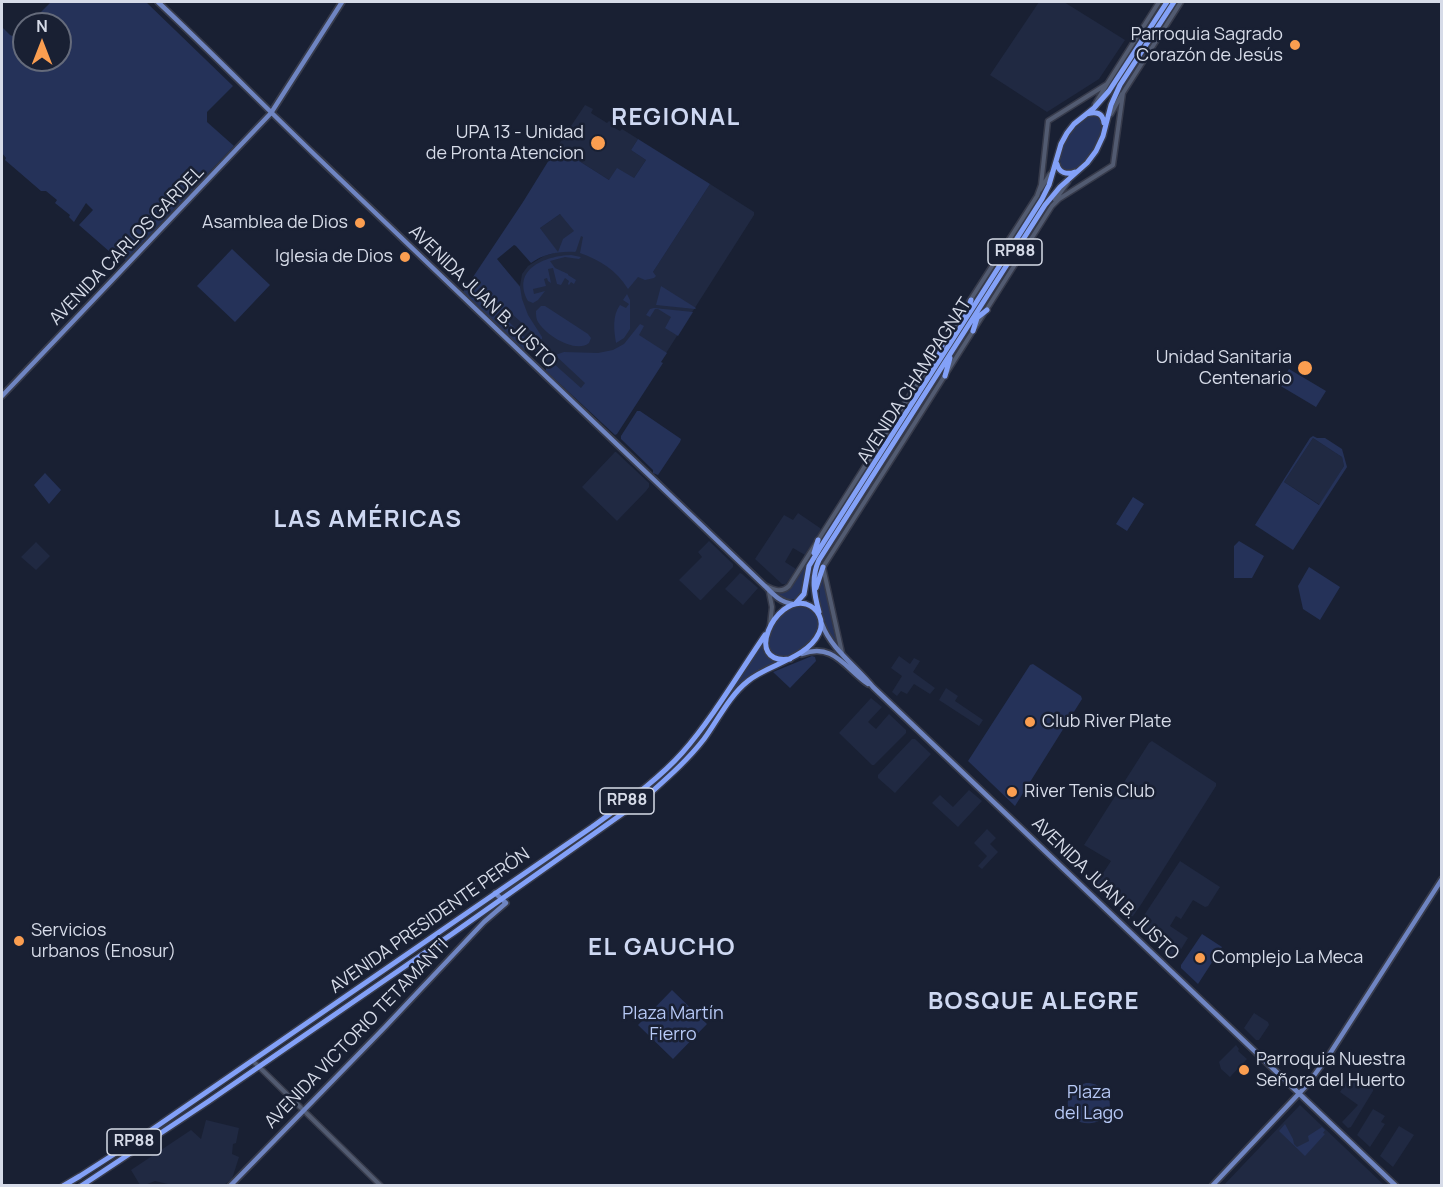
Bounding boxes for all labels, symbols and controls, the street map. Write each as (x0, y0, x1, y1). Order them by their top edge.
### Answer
north arrow (12, 12, 72, 72)
text: N (36, 15, 48, 37)
place label: Parroquia Sagrado Corazón de Jesús (1131, 24, 1283, 66)
marker: Parroquia Sagrado Corazón de Jesús (1288, 38, 1302, 52)
district label: REGIONAL (611, 104, 741, 132)
place label: UPA 13 - Unidad de Pronta Atencion (426, 122, 584, 164)
marker: UPA 13 - Unidad de Pronta Atencion (589, 134, 607, 152)
street label: AVENIDA CARLOS GARDEL (45, 162, 209, 330)
place label: Asamblea de Dios (202, 212, 348, 234)
marker: Asamblea de Dios (353, 216, 367, 230)
street label: AVENIDA JUAN B. JUSTO (404, 221, 560, 373)
road number: RP88 (988, 239, 1042, 265)
place label: Iglesia de Dios (275, 246, 393, 268)
marker: Iglesia de Dios (398, 250, 412, 264)
street label: AVENIDA CHAMPAGNAT (853, 294, 977, 468)
place label: Unidad Sanitaria Centenario (1156, 347, 1292, 389)
marker: Unidad Sanitaria Centenario (1296, 359, 1314, 377)
district label: LAS AMÉRICAS (274, 506, 462, 534)
place label: Club River Plate (1042, 711, 1171, 733)
marker: Club River Plate (1023, 715, 1037, 729)
place label: River Tenis Club (1024, 781, 1155, 803)
marker: River Tenis Club (1005, 785, 1019, 799)
road number: RP88 (600, 788, 654, 814)
street label: AVENIDA JUAN B. JUSTO (1027, 813, 1183, 965)
street label: AVENIDA PRESIDENTE PERÓN (326, 844, 534, 998)
place label: Servicios urbanos (Enosur) (31, 920, 176, 962)
marker: Servicios urbanos (Enosur) (12, 934, 26, 948)
district label: EL GAUCHO (588, 934, 736, 962)
street label: AVENIDA VICTORIO TETAMANTI (261, 935, 453, 1133)
place label: Complejo La Meca (1212, 947, 1363, 969)
marker: Complejo La Meca (1193, 951, 1207, 965)
district label: BOSQUE ALEGRE (928, 988, 1140, 1016)
park label: Plaza Martín Fierro (622, 1003, 724, 1046)
place label: Parroquia Nuestra Señora del Huerto (1256, 1049, 1405, 1092)
marker: Parroquia Nuestra Señora del Huerto (1237, 1063, 1251, 1077)
park label: Plaza del Lago (1054, 1082, 1124, 1124)
road number: RP88 (107, 1129, 161, 1155)

